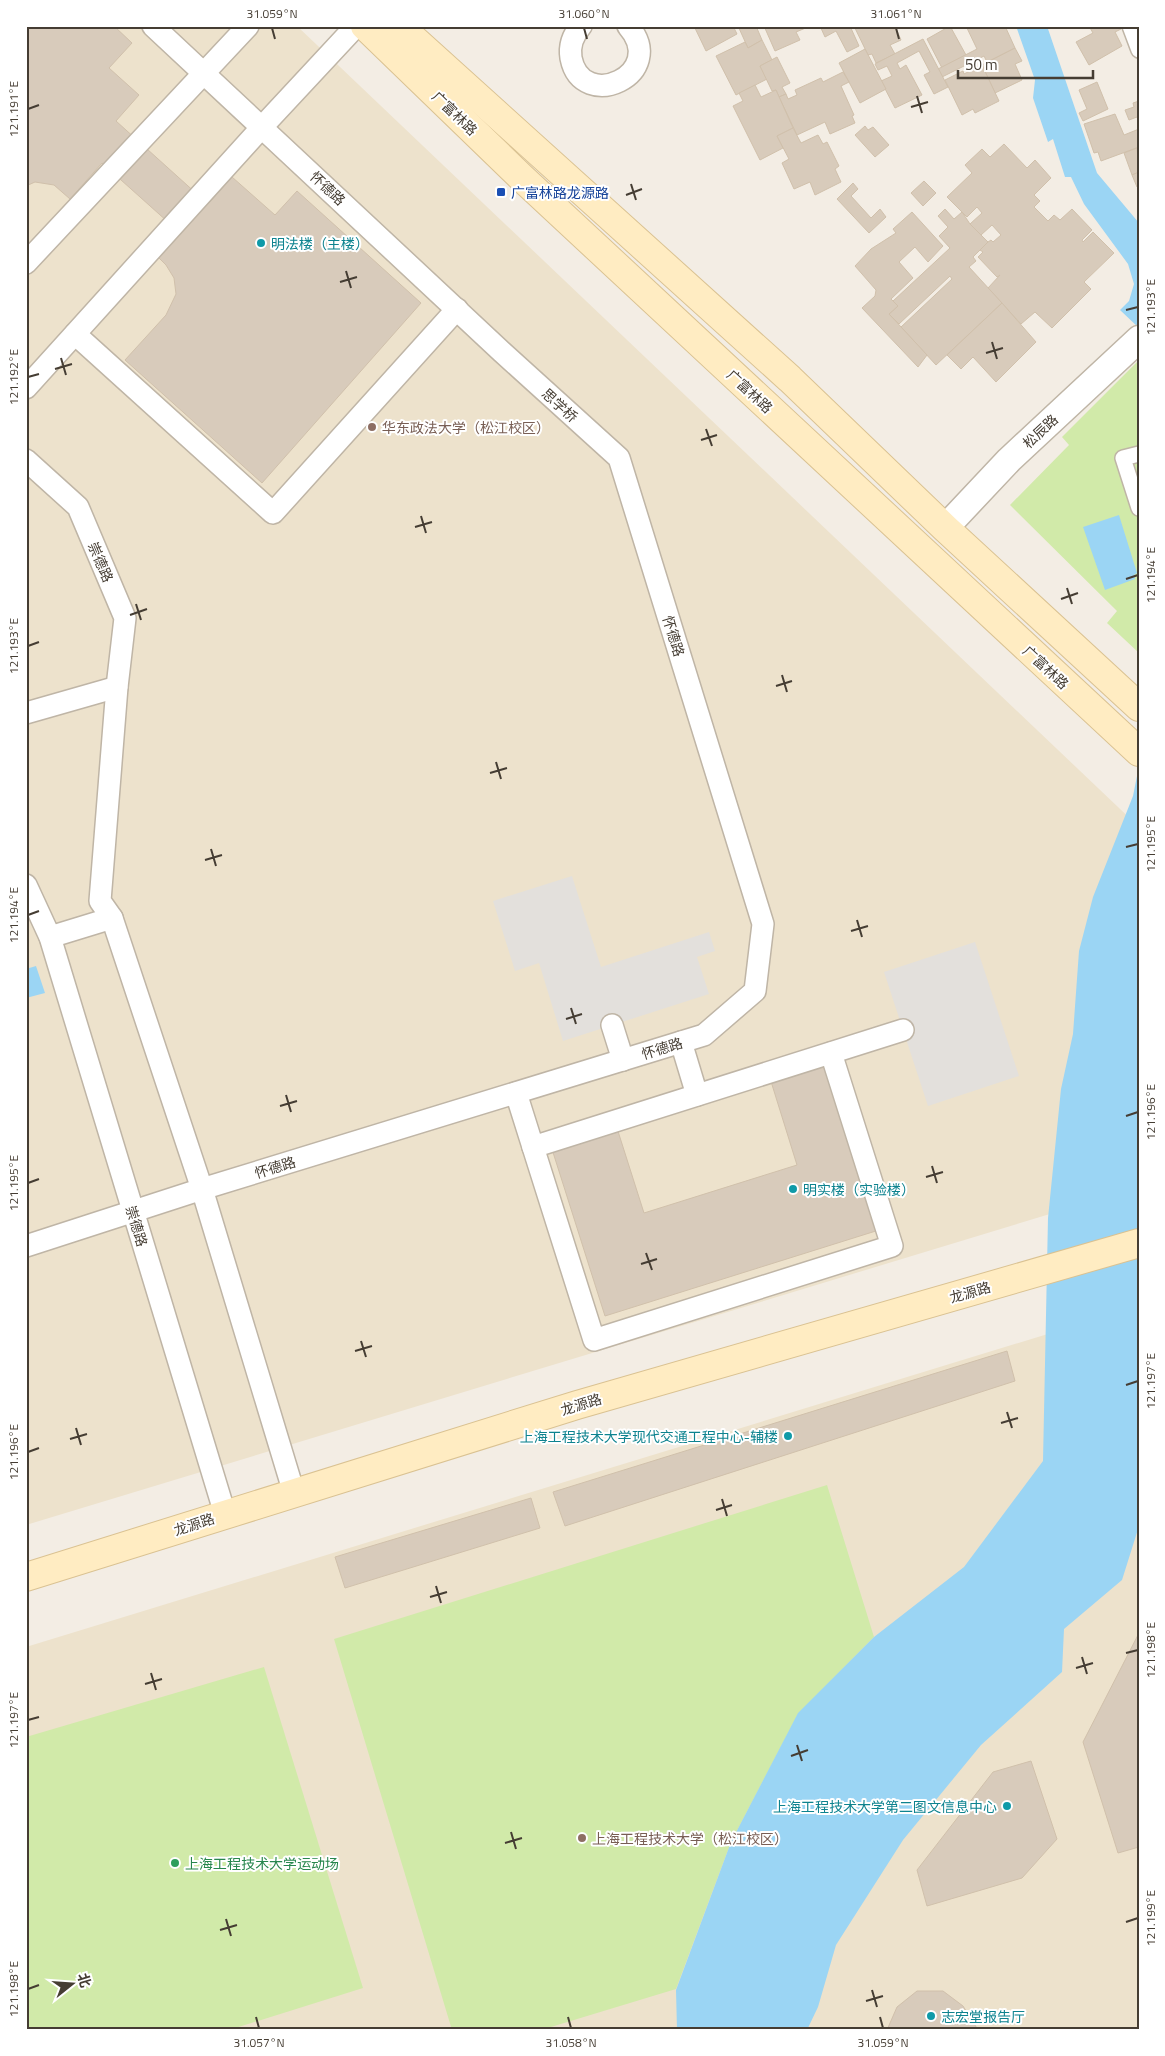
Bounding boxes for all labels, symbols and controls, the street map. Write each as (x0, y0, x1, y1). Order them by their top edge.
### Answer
text: 31.059°N (246, 4, 298, 23)
text: 31.060°N (558, 4, 610, 23)
text: 31.061°N (870, 4, 922, 23)
scale bar (958, 48, 1092, 80)
text: 50 m (965, 53, 998, 76)
text: 121.191°E (4, 81, 23, 137)
street label: 广富林路 (428, 86, 482, 140)
street label: 怀德路 (305, 166, 351, 210)
place label: 广富林路龙源路 (511, 182, 609, 203)
marker: 广富林路龙源路 (495, 186, 507, 198)
place label: 明法楼（主楼） (271, 233, 369, 254)
marker: 明法楼（主楼） (255, 237, 267, 249)
text: 121.193°E (1141, 279, 1160, 335)
text: 121.192°E (4, 349, 23, 405)
street label: 广富林路 (722, 364, 778, 418)
street label: 思学桥 (537, 383, 583, 427)
street label: 松辰路 (1017, 409, 1063, 453)
place label: 华东政法大学（松江校区） (382, 417, 550, 438)
marker: 华东政法大学（松江校区） (366, 421, 378, 433)
street label: 崇德路 (83, 539, 119, 585)
text: 121.194°E (1141, 547, 1160, 603)
street label: 怀德路 (658, 613, 690, 659)
text: 121.193°E (4, 618, 23, 674)
street label: 广富林路 (1018, 640, 1074, 694)
text: 121.195°E (1141, 816, 1160, 872)
text: 121.194°E (4, 887, 23, 943)
street label: 怀德路 (639, 1032, 685, 1064)
text: 121.196°E (1141, 1084, 1160, 1140)
street label: 怀德路 (252, 1151, 298, 1183)
text: 121.195°E (4, 1155, 23, 1211)
place label: 明实楼（实验楼） (803, 1179, 915, 1200)
marker: 明实楼（实验楼） (787, 1183, 799, 1195)
street label: 崇德路 (121, 1203, 153, 1249)
street label: 龙源路 (947, 1276, 993, 1308)
text: 121.197°E (1141, 1353, 1160, 1409)
street label: 龙源路 (558, 1388, 604, 1420)
text: 121.196°E (4, 1424, 23, 1480)
place label: 上海工程技术大学现代交通工程中心-辅楼 (520, 1426, 778, 1447)
marker: 上海工程技术大学现代交通工程中心-辅楼 (782, 1430, 794, 1442)
street label: 龙源路 (171, 1508, 217, 1540)
text: 121.198°E (1141, 1622, 1160, 1678)
text: 121.197°E (4, 1692, 23, 1748)
place label: 上海工程技术大学第二图文信息中心 (773, 1796, 997, 1817)
marker: 上海工程技术大学第二图文信息中心 (1001, 1800, 1013, 1812)
place label: 上海工程技术大学（松江校区） (592, 1828, 788, 1849)
marker: 上海工程技术大学（松江校区） (576, 1832, 588, 1844)
place label: 上海工程技术大学运动场 (185, 1853, 339, 1874)
marker: 上海工程技术大学运动场 (169, 1857, 181, 1869)
text: 121.199°E (1141, 1890, 1160, 1946)
north arrow (48, 1958, 98, 2008)
text: 121.198°E (4, 1961, 23, 2017)
text: 北 (73, 1970, 97, 1990)
place label: 志宏堂报告厅 (941, 2006, 1025, 2027)
marker: 志宏堂报告厅 (925, 2010, 937, 2022)
text: 31.057°N (233, 2033, 285, 2052)
text: 31.058°N (545, 2033, 597, 2052)
text: 31.059°N (857, 2033, 909, 2052)

